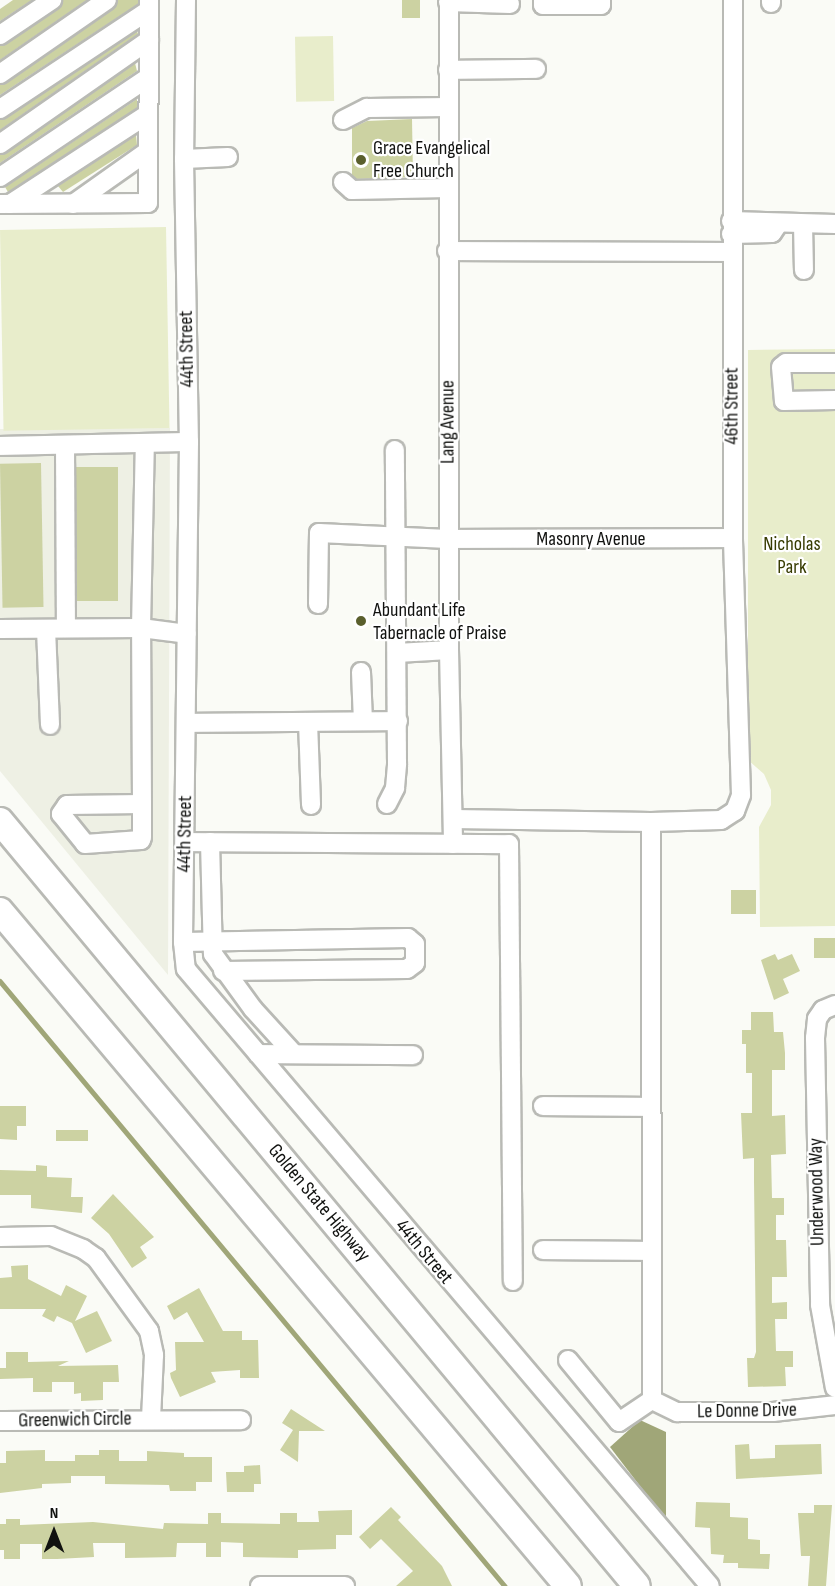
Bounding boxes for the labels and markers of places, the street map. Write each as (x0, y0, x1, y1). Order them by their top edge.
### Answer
place label: Grace Evangelical Free Church (373, 136, 490, 183)
marker: Grace Evangelical Free Church (354, 153, 368, 167)
place label: Abundant Life Tabernacle of Praise (373, 598, 506, 645)
marker: Abundant Life Tabernacle of Praise (354, 614, 368, 628)

